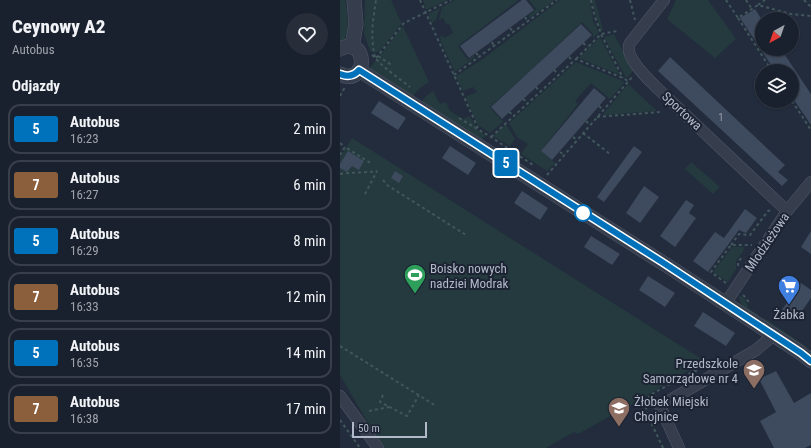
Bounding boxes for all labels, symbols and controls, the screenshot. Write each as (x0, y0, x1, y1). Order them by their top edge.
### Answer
north arrow (755, 12, 799, 56)
map controls (755, 12, 799, 108)
button: heart (286, 13, 328, 55)
text: Ceynowy A2 (12, 15, 105, 38)
text: Autobus (12, 42, 55, 57)
button: layers (755, 64, 799, 108)
text: Odjazdy (12, 77, 60, 95)
street label: Sportowa (659, 89, 705, 133)
house number: 1 (718, 111, 724, 124)
text: Autobus (70, 113, 120, 131)
text: 2 min (293, 120, 326, 138)
text: 5 (32, 121, 40, 137)
text: 16:23 (70, 131, 99, 146)
line badge: 5 (493, 150, 519, 176)
text: 5 (502, 155, 510, 171)
text: Autobus (70, 169, 120, 187)
text: 6 min (293, 176, 326, 194)
text: 7 (32, 177, 40, 193)
text: 16:27 (70, 187, 99, 202)
unlabelled marker (574, 204, 592, 222)
street label: Młodzieżowa (742, 210, 792, 274)
text: Autobus (70, 225, 120, 243)
text: 8 min (293, 232, 326, 250)
text: 5 (32, 233, 40, 249)
text: 16:29 (70, 243, 99, 258)
place label: Boisko nowych nadziei Modrak (430, 261, 508, 291)
sports icon: Boisko nowych nadziei Modrak (402, 262, 428, 295)
supermarket icon: Żabka (776, 273, 802, 306)
text: Autobus (70, 281, 120, 299)
text: 12 min (286, 288, 326, 306)
text: 7 (32, 289, 40, 305)
text: 16:33 (70, 299, 99, 314)
place label: Żabka (773, 307, 805, 322)
text: Autobus (70, 337, 120, 355)
text: 14 min (286, 344, 326, 362)
text: 5 (32, 345, 40, 361)
text: 16:35 (70, 355, 99, 370)
place label: Przedszkole Samorządowe nr 4 (643, 356, 739, 386)
school or university icon: Przedszkole Samorządowe nr 4 (741, 357, 767, 390)
text: Autobus (70, 393, 120, 411)
place label: Żłobek Miejski Chojnice (634, 394, 709, 424)
school or university icon: Żłobek Miejski Chojnice (606, 395, 632, 428)
text: 17 min (286, 400, 326, 418)
text: 7 (32, 401, 40, 417)
text: 16:38 (70, 411, 99, 426)
scale bar (352, 420, 427, 439)
text: 50 m (358, 422, 380, 435)

